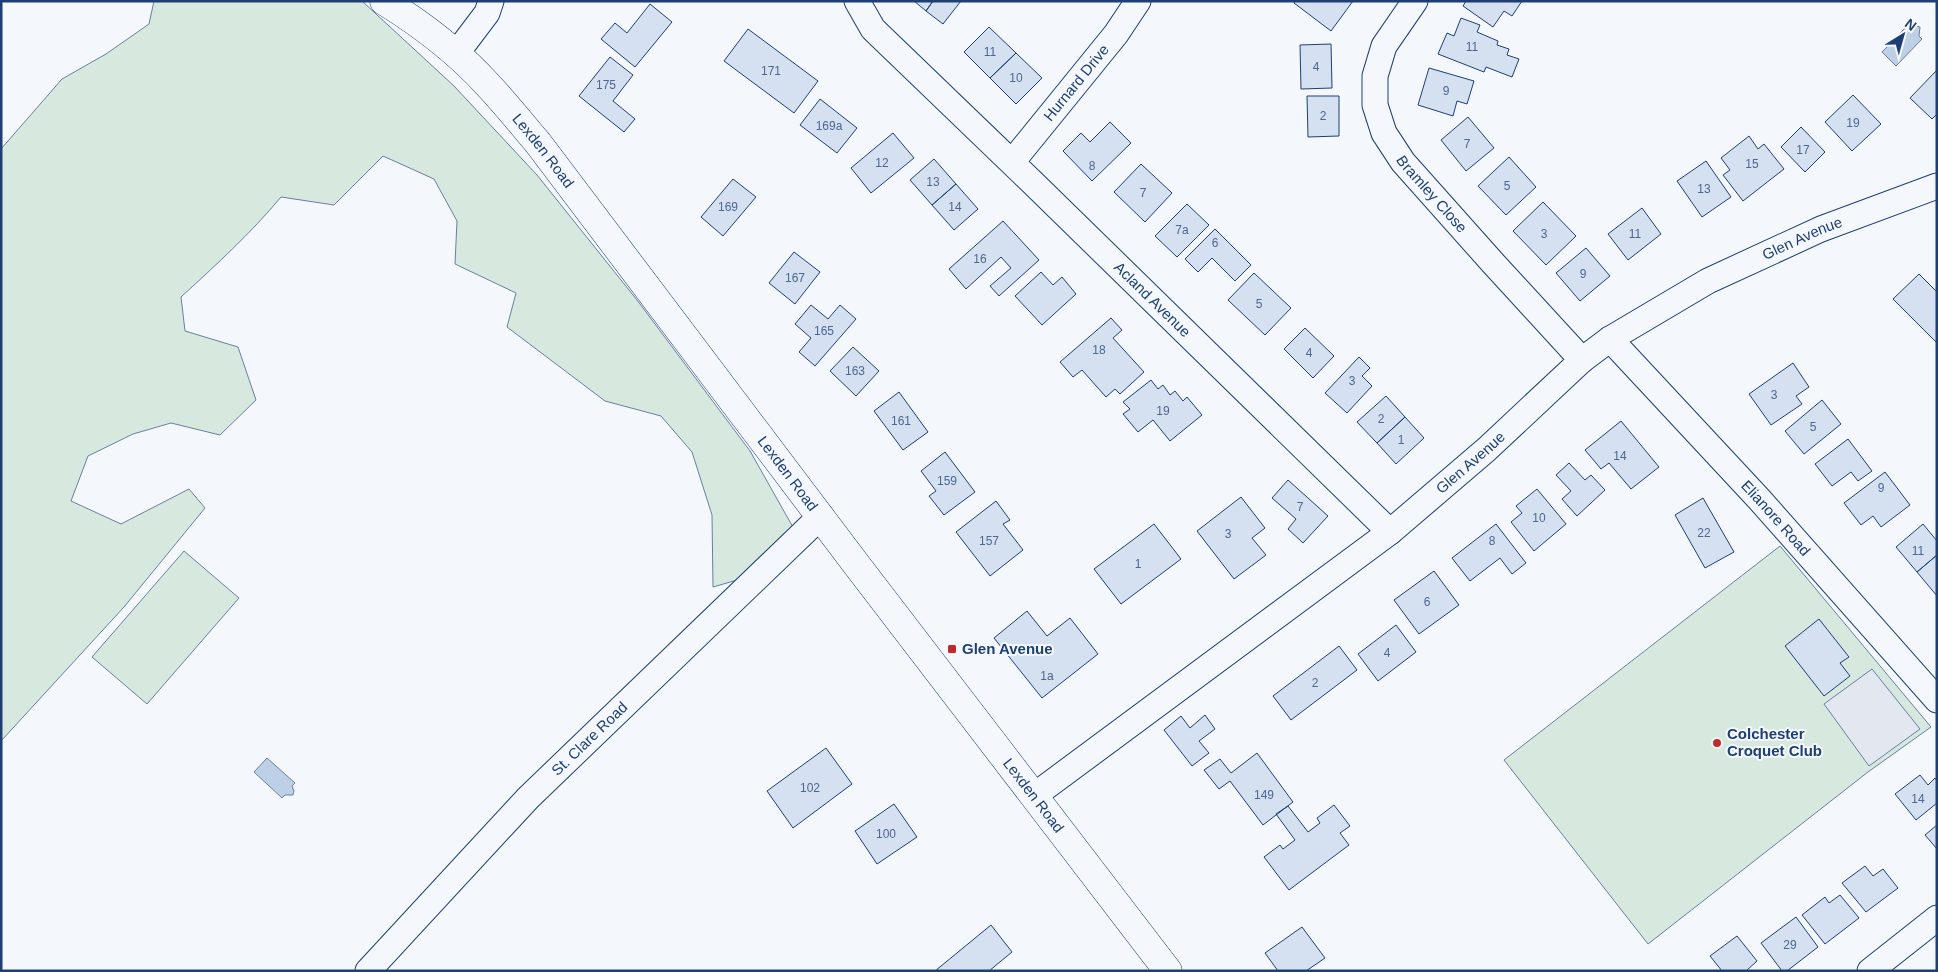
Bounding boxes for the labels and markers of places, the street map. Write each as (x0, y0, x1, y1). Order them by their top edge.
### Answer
place label: Glen Avenue (962, 640, 1053, 657)
marker: Glen Avenue (946, 643, 958, 655)
place label: Colchester Croquet Club (1727, 725, 1822, 759)
marker: Colchester Croquet Club (1711, 737, 1723, 749)

